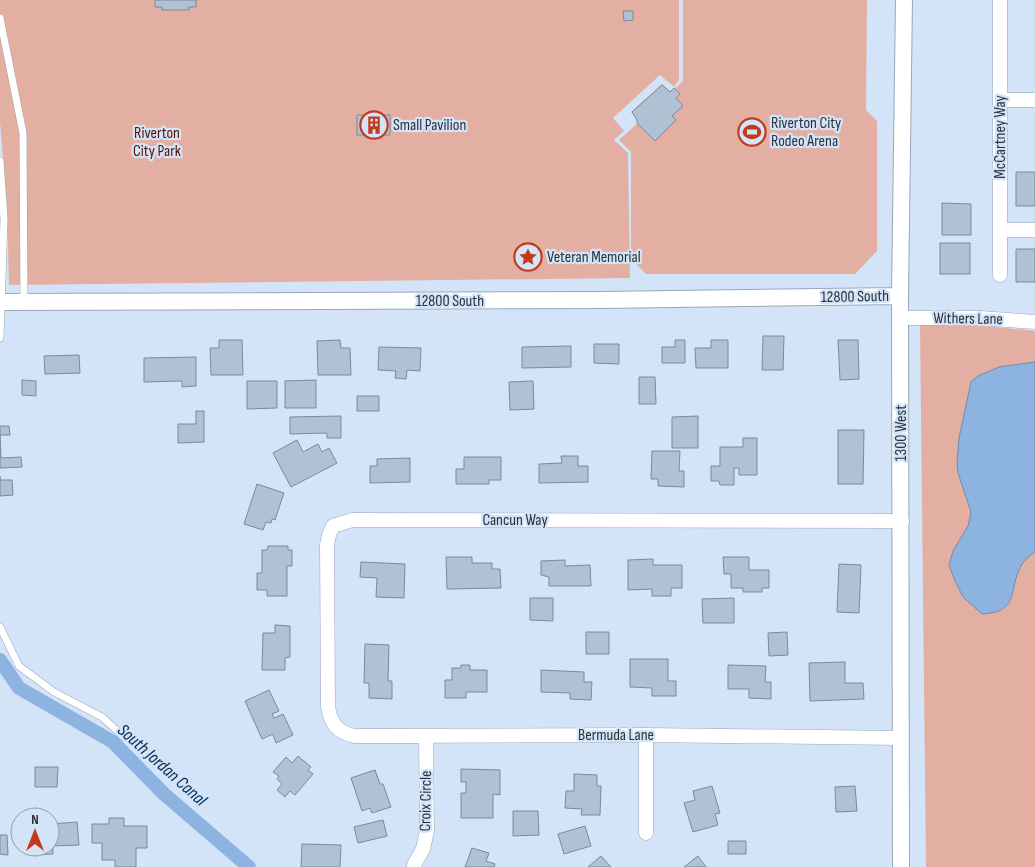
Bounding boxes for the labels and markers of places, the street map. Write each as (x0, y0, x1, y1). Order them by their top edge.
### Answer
building icon: Small Pavilion (359, 110, 389, 140)
place label: Riverton City Rodeo Arena (771, 114, 841, 151)
place label: Small Pavilion (393, 116, 466, 135)
sports icon: Riverton City Rodeo Arena (737, 117, 767, 147)
place icon: Veteran Memorial (513, 242, 543, 272)
place label: Veteran Memorial (547, 248, 641, 267)

